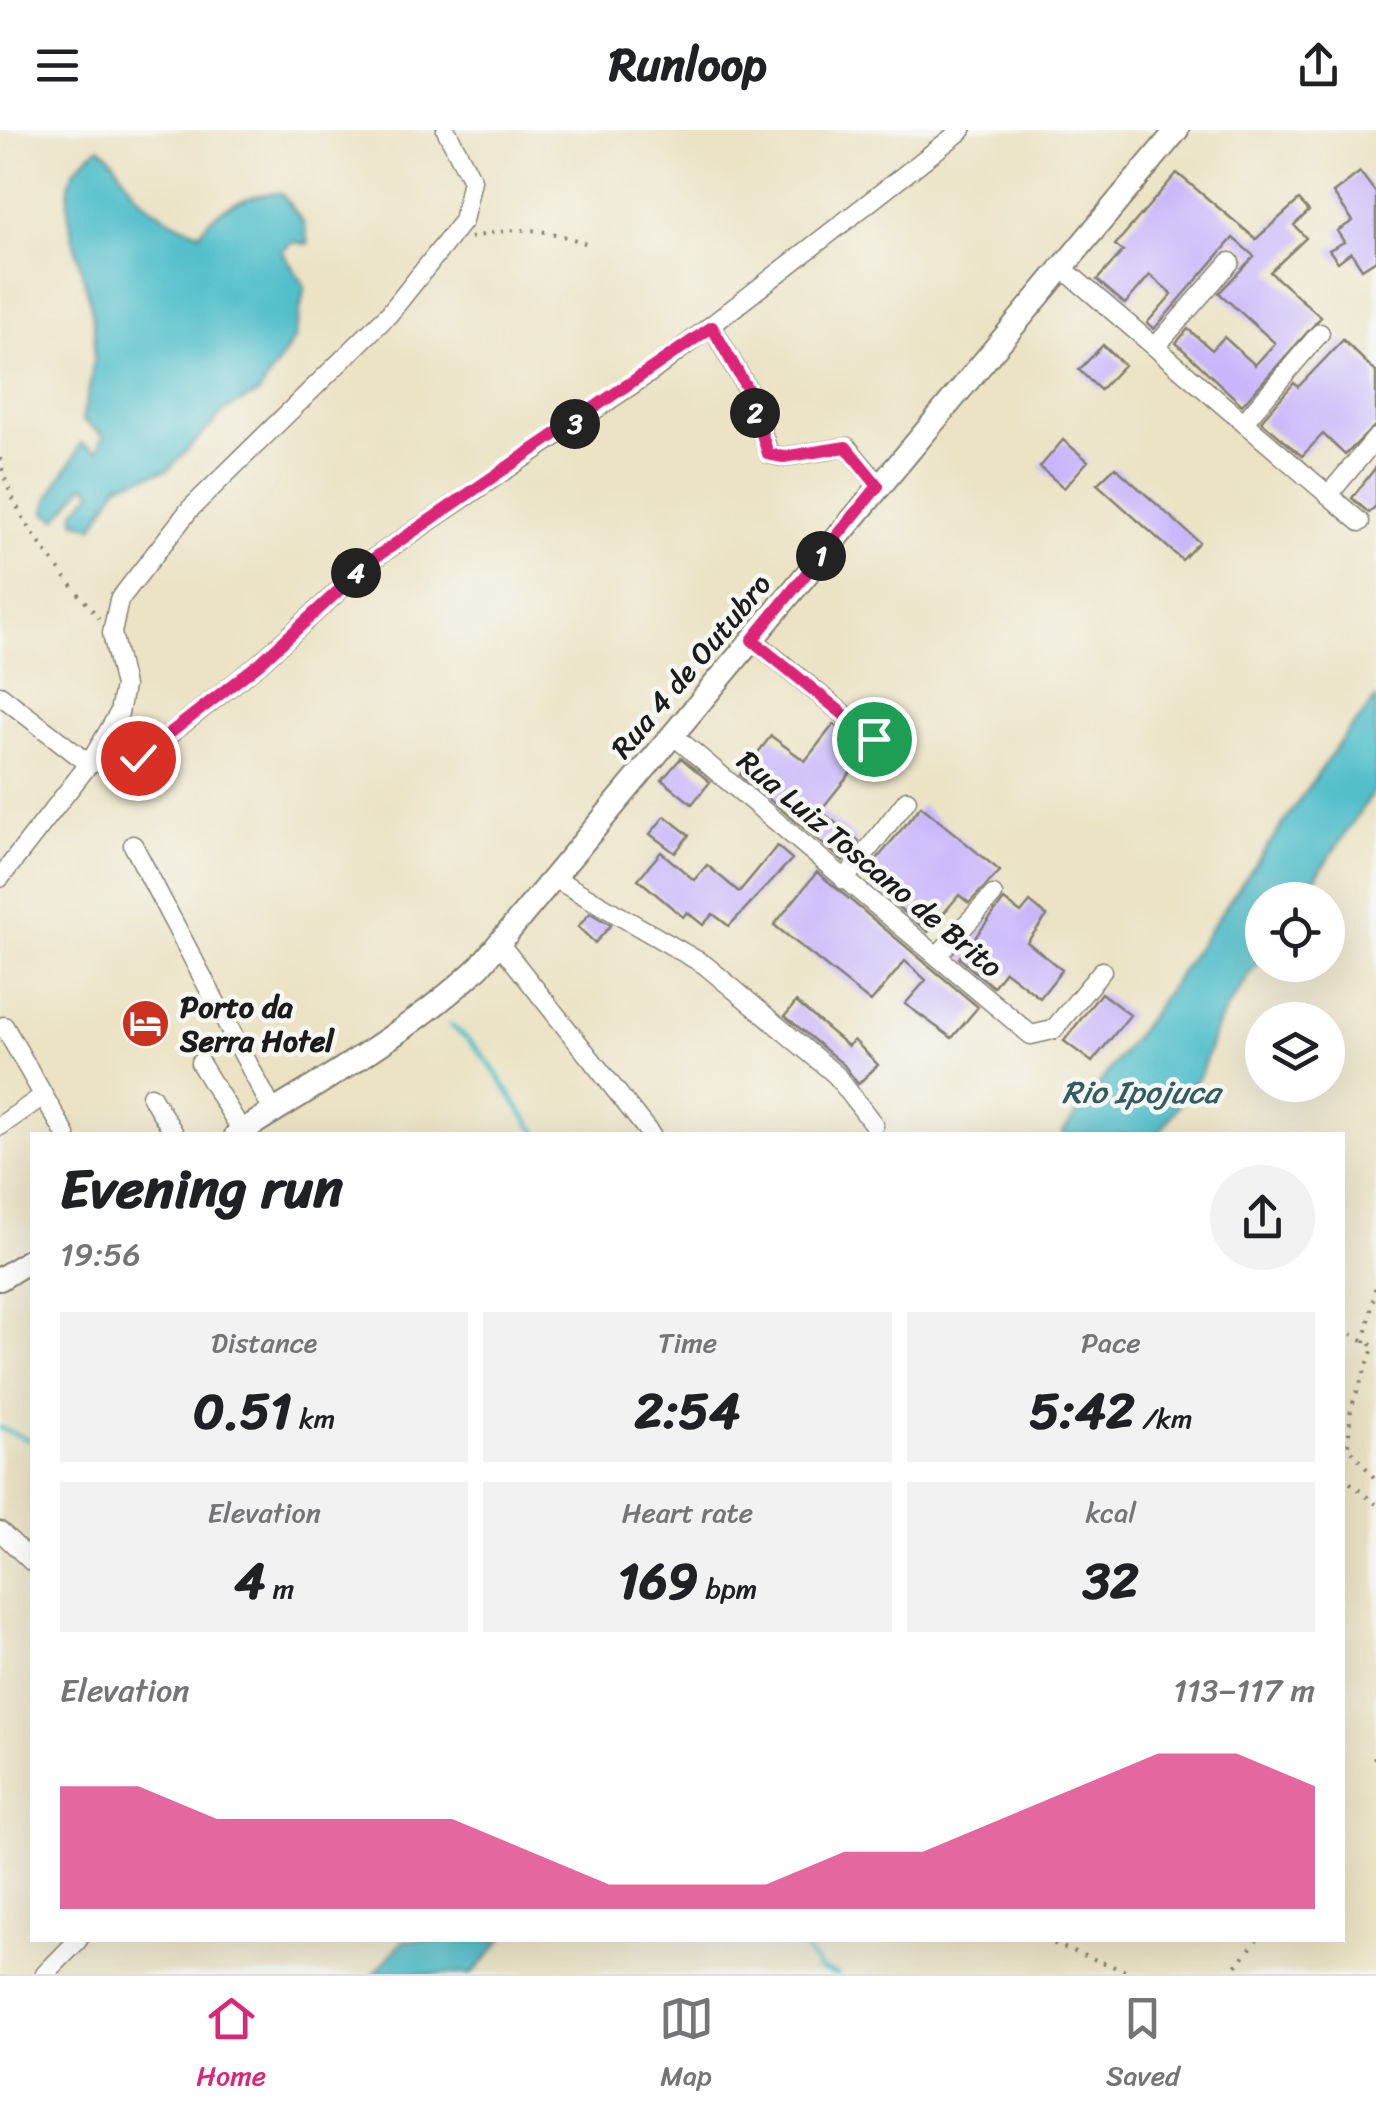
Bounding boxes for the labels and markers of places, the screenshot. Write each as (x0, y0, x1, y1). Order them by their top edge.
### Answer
pin: 2 (730, 388, 780, 438)
pin: 3 (550, 399, 600, 449)
pin: 1 (796, 531, 846, 581)
pin: 4 (331, 548, 381, 598)
pin (832, 697, 917, 782)
pin (96, 716, 181, 801)
place label: Porto da Serra Hotel (179, 980, 335, 1068)
hotel icon: Porto da Serra Hotel (119, 998, 171, 1050)

